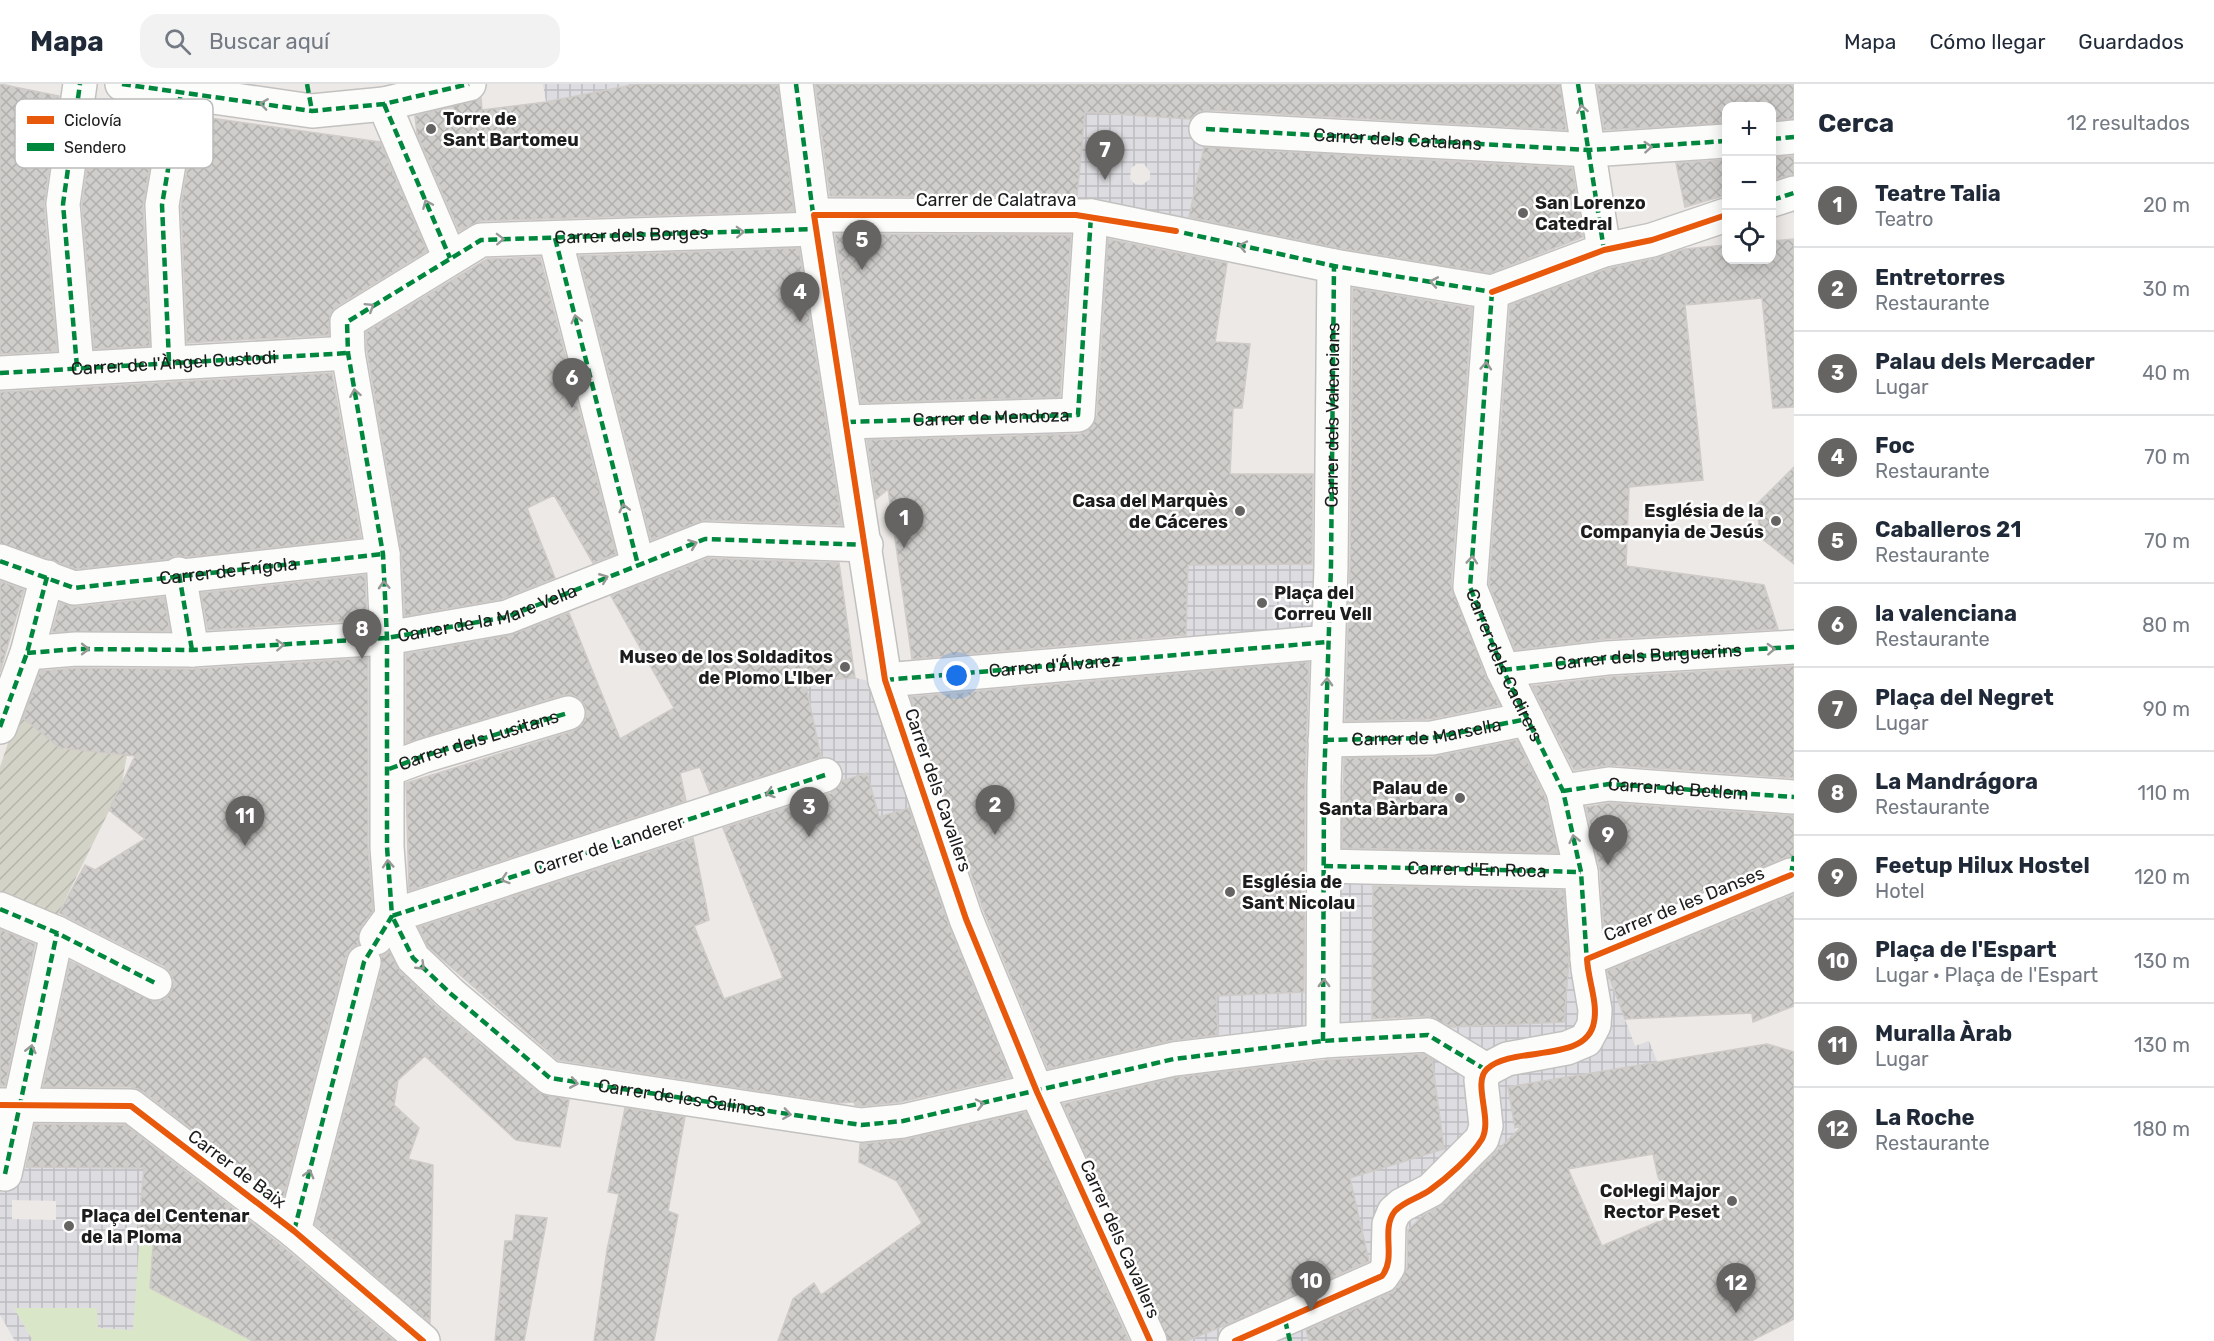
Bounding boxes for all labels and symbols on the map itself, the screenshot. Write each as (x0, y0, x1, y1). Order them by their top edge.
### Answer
one-way arrow (259, 98, 268, 111)
legend (15, 99, 213, 168)
one-way arrow (1576, 105, 1589, 115)
place label: Torre de Sant Bartomeu (443, 108, 579, 151)
text: Ciclovía (64, 111, 122, 130)
marker: Torre de Sant Bartomeu (424, 122, 438, 136)
street label: Carrer dels Catalans (1313, 124, 1482, 155)
pin: 7 (1086, 130, 1124, 180)
text: Sendero (64, 138, 126, 157)
one-way arrow (1644, 140, 1653, 153)
street label: Carrer de Calatrava (916, 189, 1076, 211)
place label: San Lorenzo Catedral (1535, 192, 1646, 235)
one-way arrow (422, 200, 434, 211)
marker: San Lorenzo Catedral (1516, 206, 1530, 220)
pin: 5 (842, 220, 882, 270)
street label: Carrer dels Borges (554, 222, 709, 249)
one-way arrow (735, 225, 744, 238)
one-way arrow (496, 233, 505, 246)
one-way arrow (1238, 240, 1248, 253)
pin: 4 (780, 272, 820, 322)
one-way arrow (1430, 277, 1439, 289)
one-way arrow (364, 303, 374, 315)
one-way arrow (571, 314, 583, 325)
street label: Carrer dels Valencians (1321, 322, 1344, 508)
street label: Carrer de l'Àngel Custodi (70, 346, 277, 380)
pin: 6 (552, 358, 592, 408)
one-way arrow (1480, 361, 1493, 370)
one-way arrow (349, 388, 361, 397)
street label: Carrer de Mendoza (912, 404, 1070, 431)
place label: Casa del Marquès de Cáceres (1072, 490, 1228, 533)
pin: 1 (884, 498, 924, 548)
place label: Església de la Companyia de Jesús (1580, 500, 1764, 543)
one-way arrow (619, 503, 631, 514)
marker: Casa del Marquès de Cáceres (1233, 504, 1247, 518)
marker: Església de la Companyia de Jesús (1769, 514, 1783, 528)
one-way arrow (687, 539, 698, 551)
street label: Carrer de Frígola (158, 553, 298, 590)
one-way arrow (1465, 556, 1478, 565)
one-way arrow (599, 573, 609, 586)
street label: Carrer de la Mare Vella (396, 580, 580, 647)
one-way arrow (378, 581, 391, 590)
place label: Plaça del Correu Vell (1274, 582, 1372, 625)
street label: Carrer dels Cadirers (1461, 585, 1548, 745)
marker: Plaça del Correu Vell (1255, 596, 1269, 610)
pin: 8 (342, 610, 382, 659)
one-way arrow (276, 638, 285, 651)
street label: Carrer dels Burguerins (1554, 639, 1743, 675)
one-way arrow (1766, 642, 1775, 655)
one-way arrow (81, 643, 90, 655)
place label: Museo de los Soldaditos de Plomo L'Iber (619, 646, 833, 689)
street label: Carrer d'Álvarez (988, 649, 1121, 682)
marker: Museo de los Soldaditos de Plomo L'Iber (838, 660, 852, 674)
your location (942, 661, 971, 690)
one-way arrow (1320, 677, 1333, 686)
street label: Carrer dels Lusitans (395, 705, 561, 776)
street label: Carrer dels Cavallers (900, 705, 976, 875)
street label: Carrer de Marsella (1351, 713, 1503, 750)
street label: Carrer de Betlem (1607, 773, 1750, 805)
place label: Palau de Santa Bàrbara (1319, 777, 1448, 820)
one-way arrow (765, 786, 776, 798)
pin: 2 (976, 786, 1014, 835)
pin: 3 (790, 788, 828, 837)
marker: Palau de Santa Bàrbara (1453, 791, 1467, 805)
pin: 11 (226, 796, 264, 846)
street label: Carrer de Landerer (531, 810, 687, 880)
pin: 9 (1588, 816, 1628, 865)
one-way arrow (1568, 834, 1581, 844)
street label: Carrer d'En Roca (1407, 857, 1547, 882)
one-way arrow (382, 859, 395, 868)
street label: Carrer de les Danses (1600, 862, 1768, 946)
place label: Església de Sant Nicolau (1242, 871, 1355, 914)
one-way arrow (500, 872, 511, 884)
marker: Església de Sant Nicolau (1223, 885, 1237, 899)
one-way arrow (415, 959, 425, 970)
one-way arrow (1317, 978, 1330, 987)
one-way arrow (24, 1044, 37, 1054)
street label: Carrer de les Salines (596, 1074, 768, 1122)
one-way arrow (568, 1076, 578, 1089)
one-way arrow (974, 1099, 984, 1112)
one-way arrow (783, 1108, 792, 1120)
street label: Carrer de Baix (183, 1125, 291, 1213)
street label: Carrer dels Cavallers (1075, 1156, 1165, 1322)
one-way arrow (301, 1170, 314, 1180)
place label: Col·legi Major Rector Peset (1600, 1180, 1720, 1223)
marker: Col·legi Major Rector Peset (1725, 1194, 1739, 1208)
place label: Plaça del Centenar de la Ploma (81, 1205, 249, 1248)
marker: Plaça del Centenar de la Ploma (62, 1219, 76, 1233)
pin: 10 (1292, 1262, 1330, 1311)
pin: 12 (1716, 1264, 1756, 1313)

